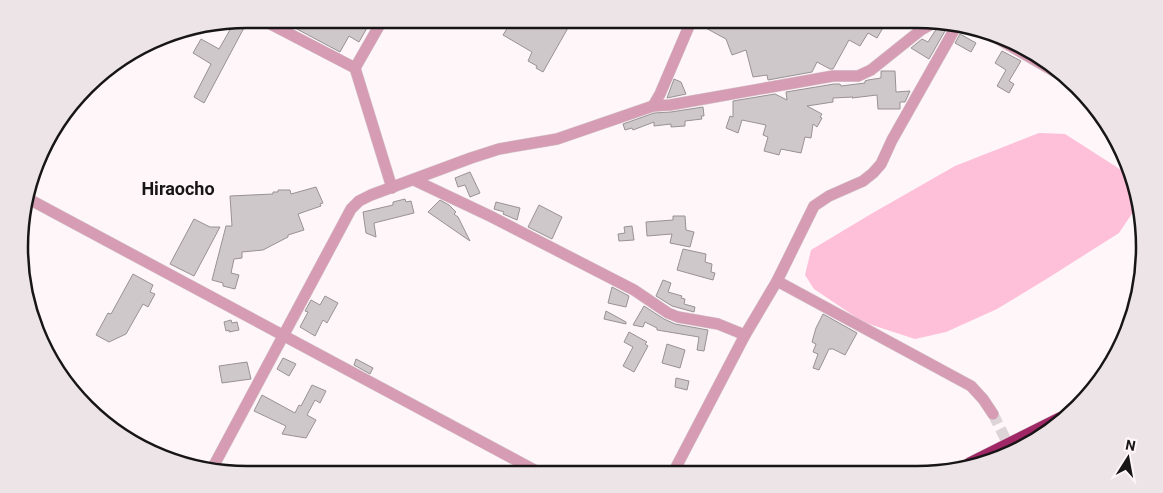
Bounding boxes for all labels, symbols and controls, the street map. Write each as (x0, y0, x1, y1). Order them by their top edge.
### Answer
district label: Hiraocho (141, 178, 215, 199)
north arrow (1103, 433, 1153, 483)
text: N (1124, 436, 1137, 454)

